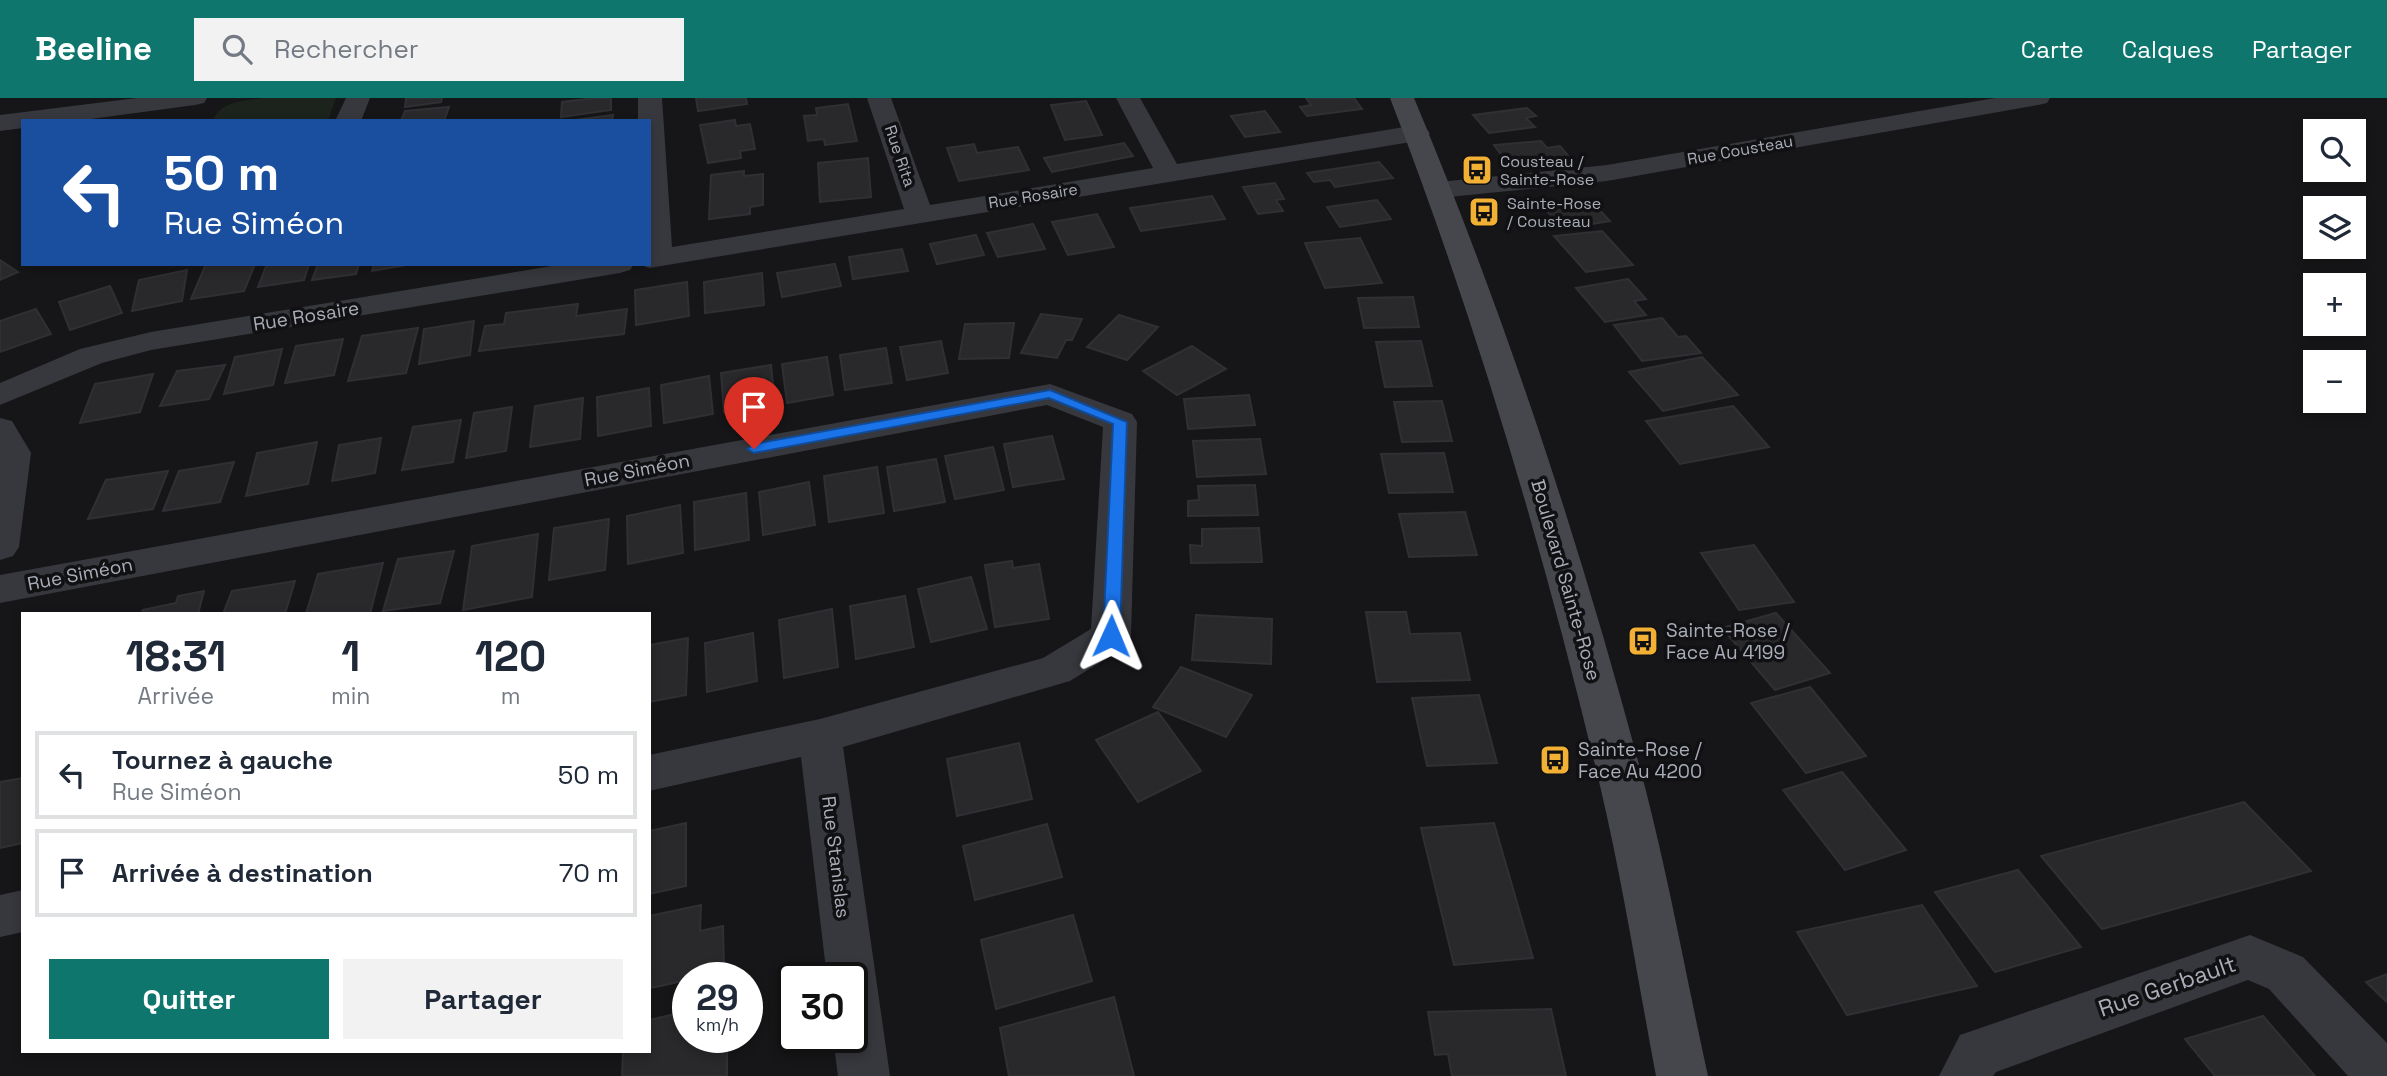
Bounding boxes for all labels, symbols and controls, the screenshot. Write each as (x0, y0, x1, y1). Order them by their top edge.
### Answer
search box (194, 18, 684, 81)
text: Beeline (35, 28, 152, 70)
icon: search (218, 30, 256, 68)
text: Rechercher (274, 32, 419, 66)
text: Carte (2021, 34, 2084, 65)
text: Calques (2122, 34, 2214, 65)
text: Partager (2252, 34, 2352, 65)
map controls (2303, 119, 2366, 413)
button: search (2303, 119, 2366, 182)
street label: Rue Rita (880, 122, 920, 190)
street label: Rue Cousteau (1685, 130, 1795, 170)
text: 50 m (164, 142, 279, 204)
icon: left (49, 147, 140, 238)
place label: Cousteau / Sainte-Rose (1500, 151, 1594, 190)
bus stop icon: Cousteau / Sainte-Rose (1460, 153, 1494, 187)
street label: Rue Rosaire (987, 179, 1079, 213)
place label: Sainte-Rose / Cousteau (1507, 193, 1601, 232)
bus stop icon: Sainte-Rose / Cousteau (1467, 195, 1501, 229)
button: layers (2303, 196, 2366, 259)
text: Rue Siméon (164, 203, 344, 243)
button: + (2303, 273, 2366, 336)
street label: Rue Rosaire (251, 295, 361, 337)
button: − (2303, 350, 2366, 413)
pin (724, 377, 784, 449)
icon: arrive (735, 388, 773, 426)
street label: Rue Siméon (582, 448, 692, 492)
street label: Boulevard Sainte-Rose (1525, 477, 1607, 683)
street label: Rue Siméon (25, 552, 135, 596)
position arrow (1074, 599, 1148, 673)
place label: Sainte-Rose / Face Au 4199 (1666, 618, 1791, 665)
bus stop icon: Sainte-Rose / Face Au 4199 (1626, 624, 1660, 658)
text: 18:31 (126, 630, 226, 683)
text: 1 (341, 630, 360, 683)
text: 120 (475, 630, 546, 683)
text: Arrivée (138, 681, 214, 711)
text: min (331, 681, 370, 711)
text: m (501, 681, 521, 711)
place label: Sainte-Rose / Face Au 4200 (1578, 737, 1703, 784)
text: Tournez à gauche (112, 743, 333, 777)
bus stop icon: Sainte-Rose / Face Au 4200 (1538, 743, 1572, 777)
icon: left (53, 756, 91, 794)
text: 50 m (558, 758, 619, 792)
text: Rue Siméon (112, 777, 242, 807)
street label: Rue Stanislas (816, 795, 856, 919)
icon: arrive (53, 854, 91, 892)
text: Arrivée à destination (112, 856, 373, 890)
text: 70 m (559, 856, 619, 890)
street label: Rue Gerbault (2094, 948, 2240, 1024)
button: Quitter (49, 959, 329, 1039)
button: Partager (343, 959, 623, 1039)
speed limit sign: 30 (777, 962, 868, 1053)
text: 29 (696, 976, 739, 1020)
text: km/h (696, 1013, 739, 1036)

